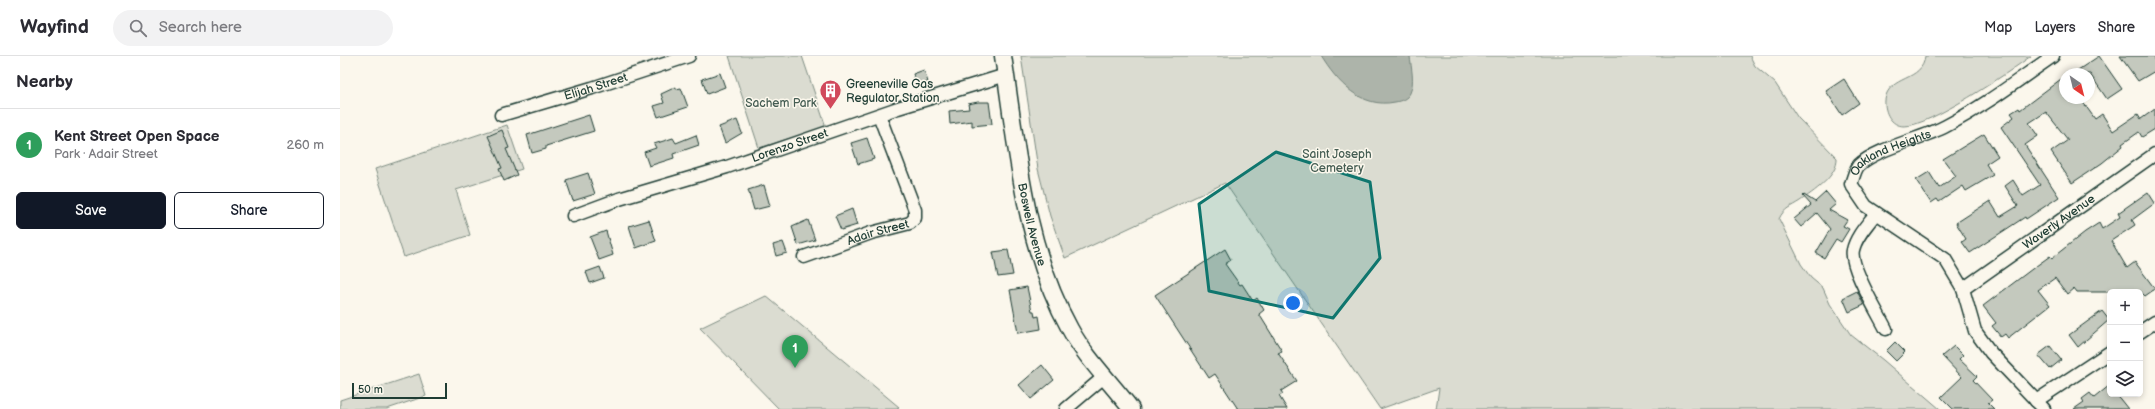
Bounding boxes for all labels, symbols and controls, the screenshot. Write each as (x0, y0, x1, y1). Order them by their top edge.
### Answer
search box (113, 10, 393, 46)
text: Wayfind (20, 16, 89, 39)
icon: search (127, 17, 149, 39)
text: Search here (159, 18, 242, 37)
text: Map (1984, 19, 2012, 36)
text: Layers (2034, 19, 2076, 36)
text: Share (2098, 19, 2135, 36)
north arrow (2059, 68, 2095, 104)
street label: Elijah Street (562, 70, 630, 104)
text: Nearby (16, 72, 73, 92)
place label: Greeneville Gas Regulator Station (846, 77, 940, 106)
building icon: Greeneville Gas Regulator Station (818, 78, 844, 111)
park label: Sachem Park (745, 96, 817, 111)
street label: Lorenzo Street (750, 126, 830, 166)
text: Kent Street Open Space (54, 127, 219, 146)
street label: Oakland Heights (1847, 127, 1933, 178)
text: 1 (26, 137, 32, 153)
text: 260 m (286, 137, 324, 153)
text: Park · Adair Street (54, 146, 158, 162)
park label: Saint Joseph Cemetery (1302, 147, 1372, 176)
street label: Boswell Avenue (1014, 182, 1049, 268)
button: Save (16, 192, 166, 229)
button: Share (174, 192, 324, 229)
street label: Waverly Avenue (2020, 192, 2098, 253)
street label: Adair Street (845, 217, 911, 249)
map controls (2107, 289, 2143, 397)
button: + (2107, 289, 2143, 325)
your location (1283, 293, 1303, 313)
button: − (2107, 325, 2143, 361)
pin: 1 (782, 335, 808, 368)
button: layers (2107, 361, 2143, 397)
scale bar (352, 381, 447, 400)
text: 50 m (358, 383, 383, 396)

